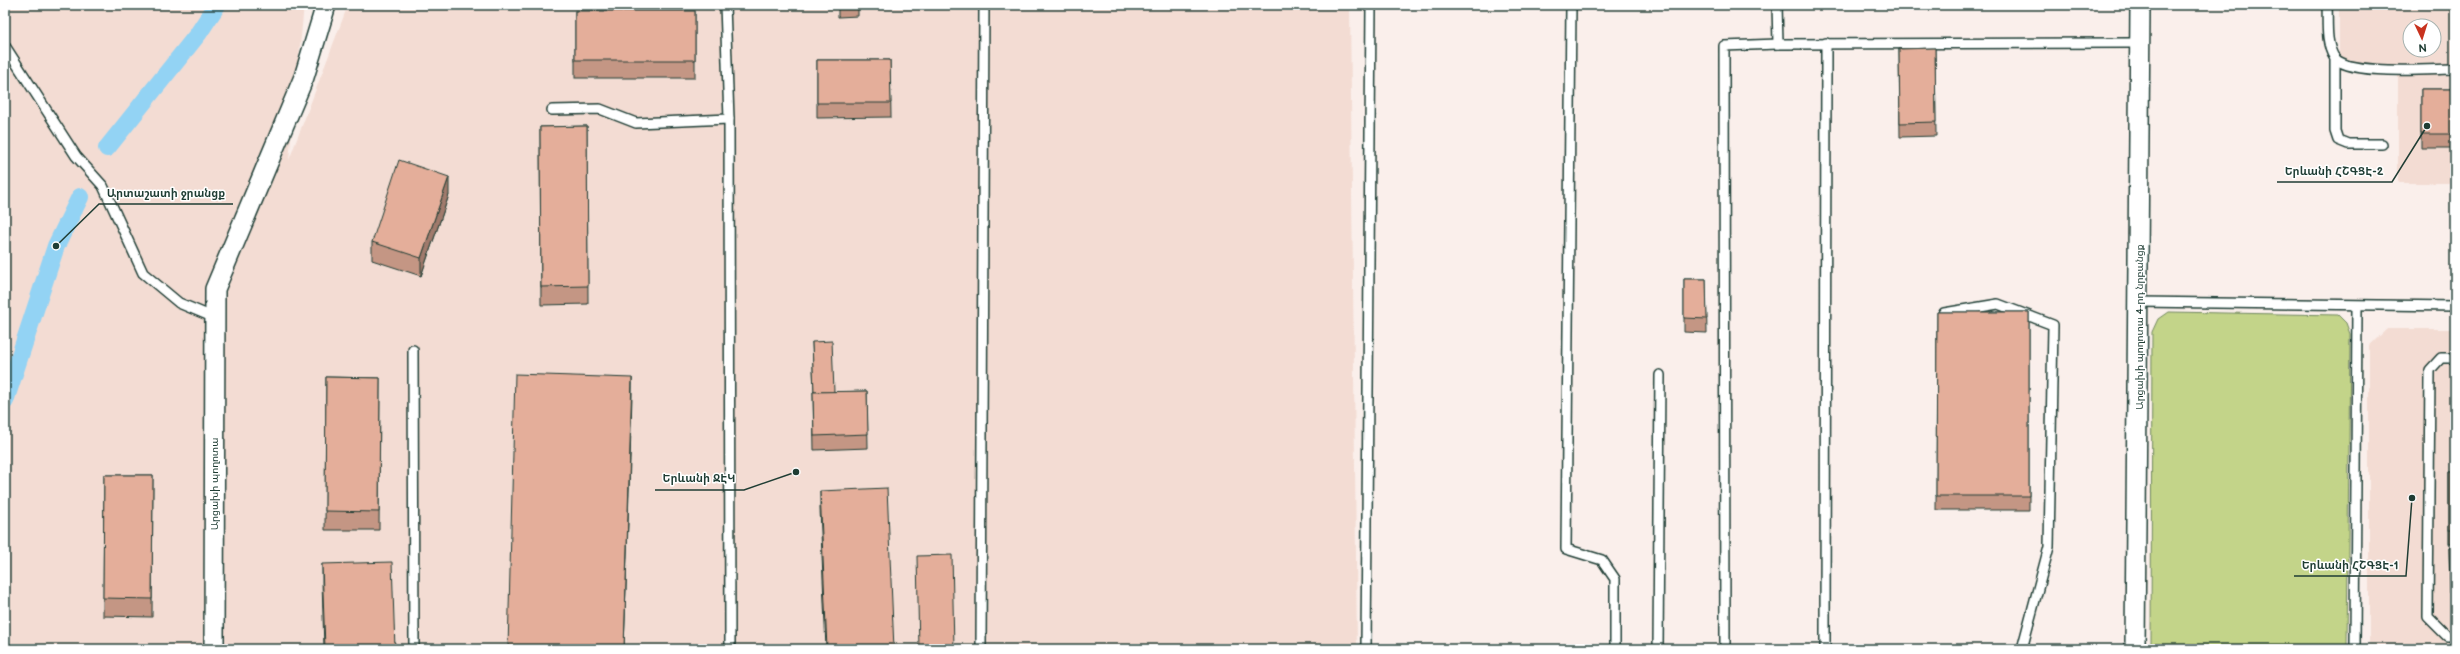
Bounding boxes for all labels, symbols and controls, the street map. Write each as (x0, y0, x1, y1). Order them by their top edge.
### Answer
north arrow (2402, 18, 2442, 58)
text: N (2418, 41, 2427, 54)
callout: Երևանի ՀՇԳՑԷ-2 (2277, 159, 2392, 182)
text: Երևանի ՀՇԳՑԷ-2 (2285, 165, 2384, 178)
callout: Արտաշատի ջրանցք (99, 181, 233, 204)
text: Արտաշատի ջրանցք (107, 187, 225, 200)
street label: Արցախի պողոտա 4-րդ նրբանցք (2134, 244, 2146, 410)
street label: Արցախի պողոտա (209, 438, 221, 530)
callout: Երևանի ՋԷԿ (655, 467, 744, 490)
text: Երևանի ՋԷԿ (663, 472, 735, 485)
callout: Երևանի ՀՇԳՑԷ-1 (2294, 553, 2406, 576)
text: Երևանի ՀՇԳՑԷ-1 (2302, 559, 2398, 572)

